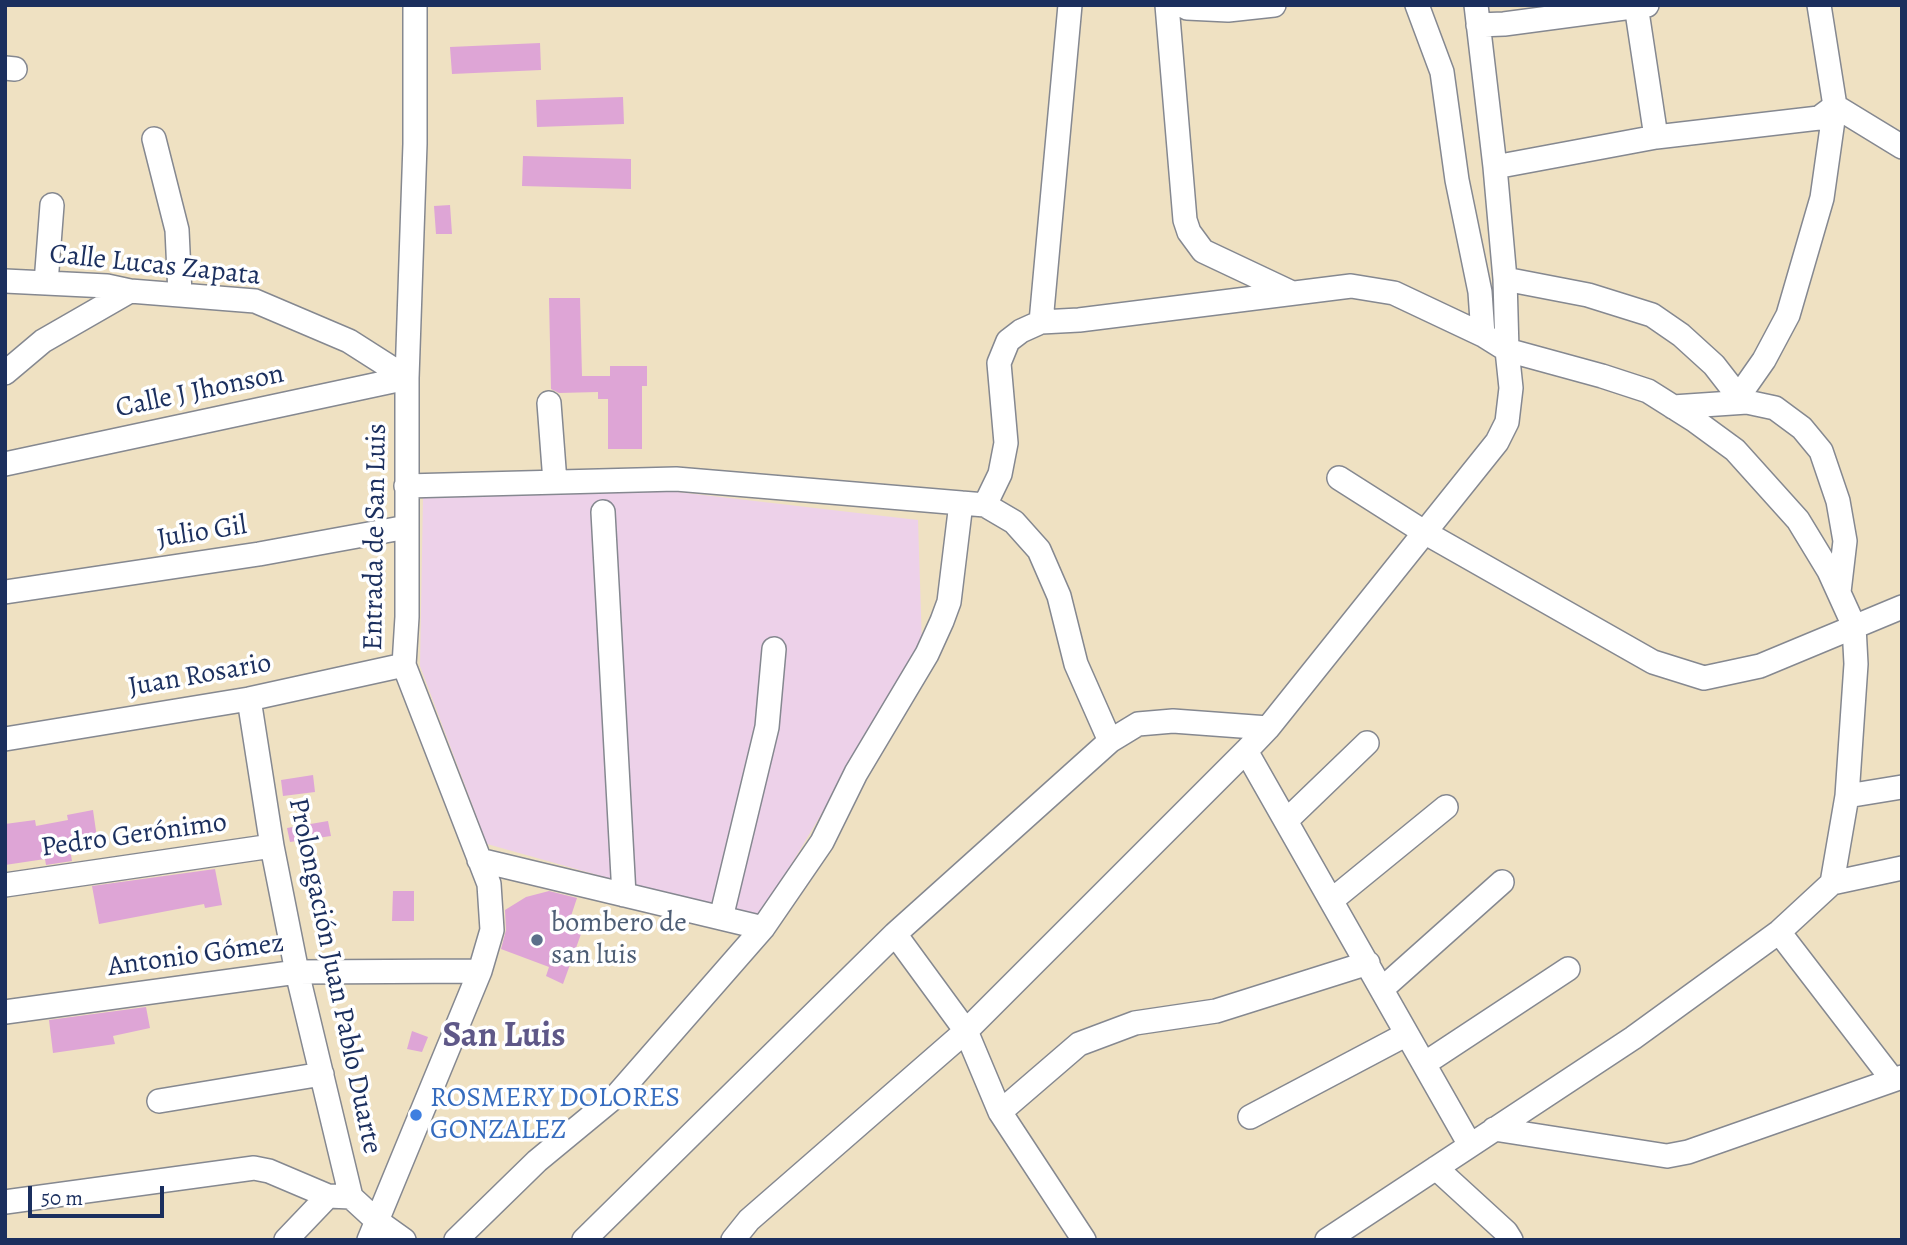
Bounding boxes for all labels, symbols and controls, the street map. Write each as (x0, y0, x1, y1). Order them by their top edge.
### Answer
street label: Calle Lucas Zapata (48, 238, 262, 294)
street label: Calle J Jhonson (113, 358, 287, 426)
street label: Entrada de San Luis (357, 423, 395, 651)
street label: Julio Gil (155, 509, 249, 557)
street label: Juan Rosario (126, 647, 274, 705)
street label: Prolongación Juan Pablo Duarte (280, 795, 388, 1157)
street label: Pedro Gerónimo (39, 806, 229, 866)
place label: bombero de san luis (551, 907, 687, 973)
street label: Antonio Gómez (106, 927, 286, 985)
marker: bombero de san luis (529, 932, 545, 948)
district label: San Luis (442, 1016, 566, 1058)
place label: ROSMERY DOLORES GONZALEZ (430, 1082, 680, 1148)
marker: ROSMERY DOLORES GONZALEZ (408, 1107, 424, 1123)
scale bar (32, 1172, 168, 1216)
text: 50 m (41, 1184, 83, 1212)

